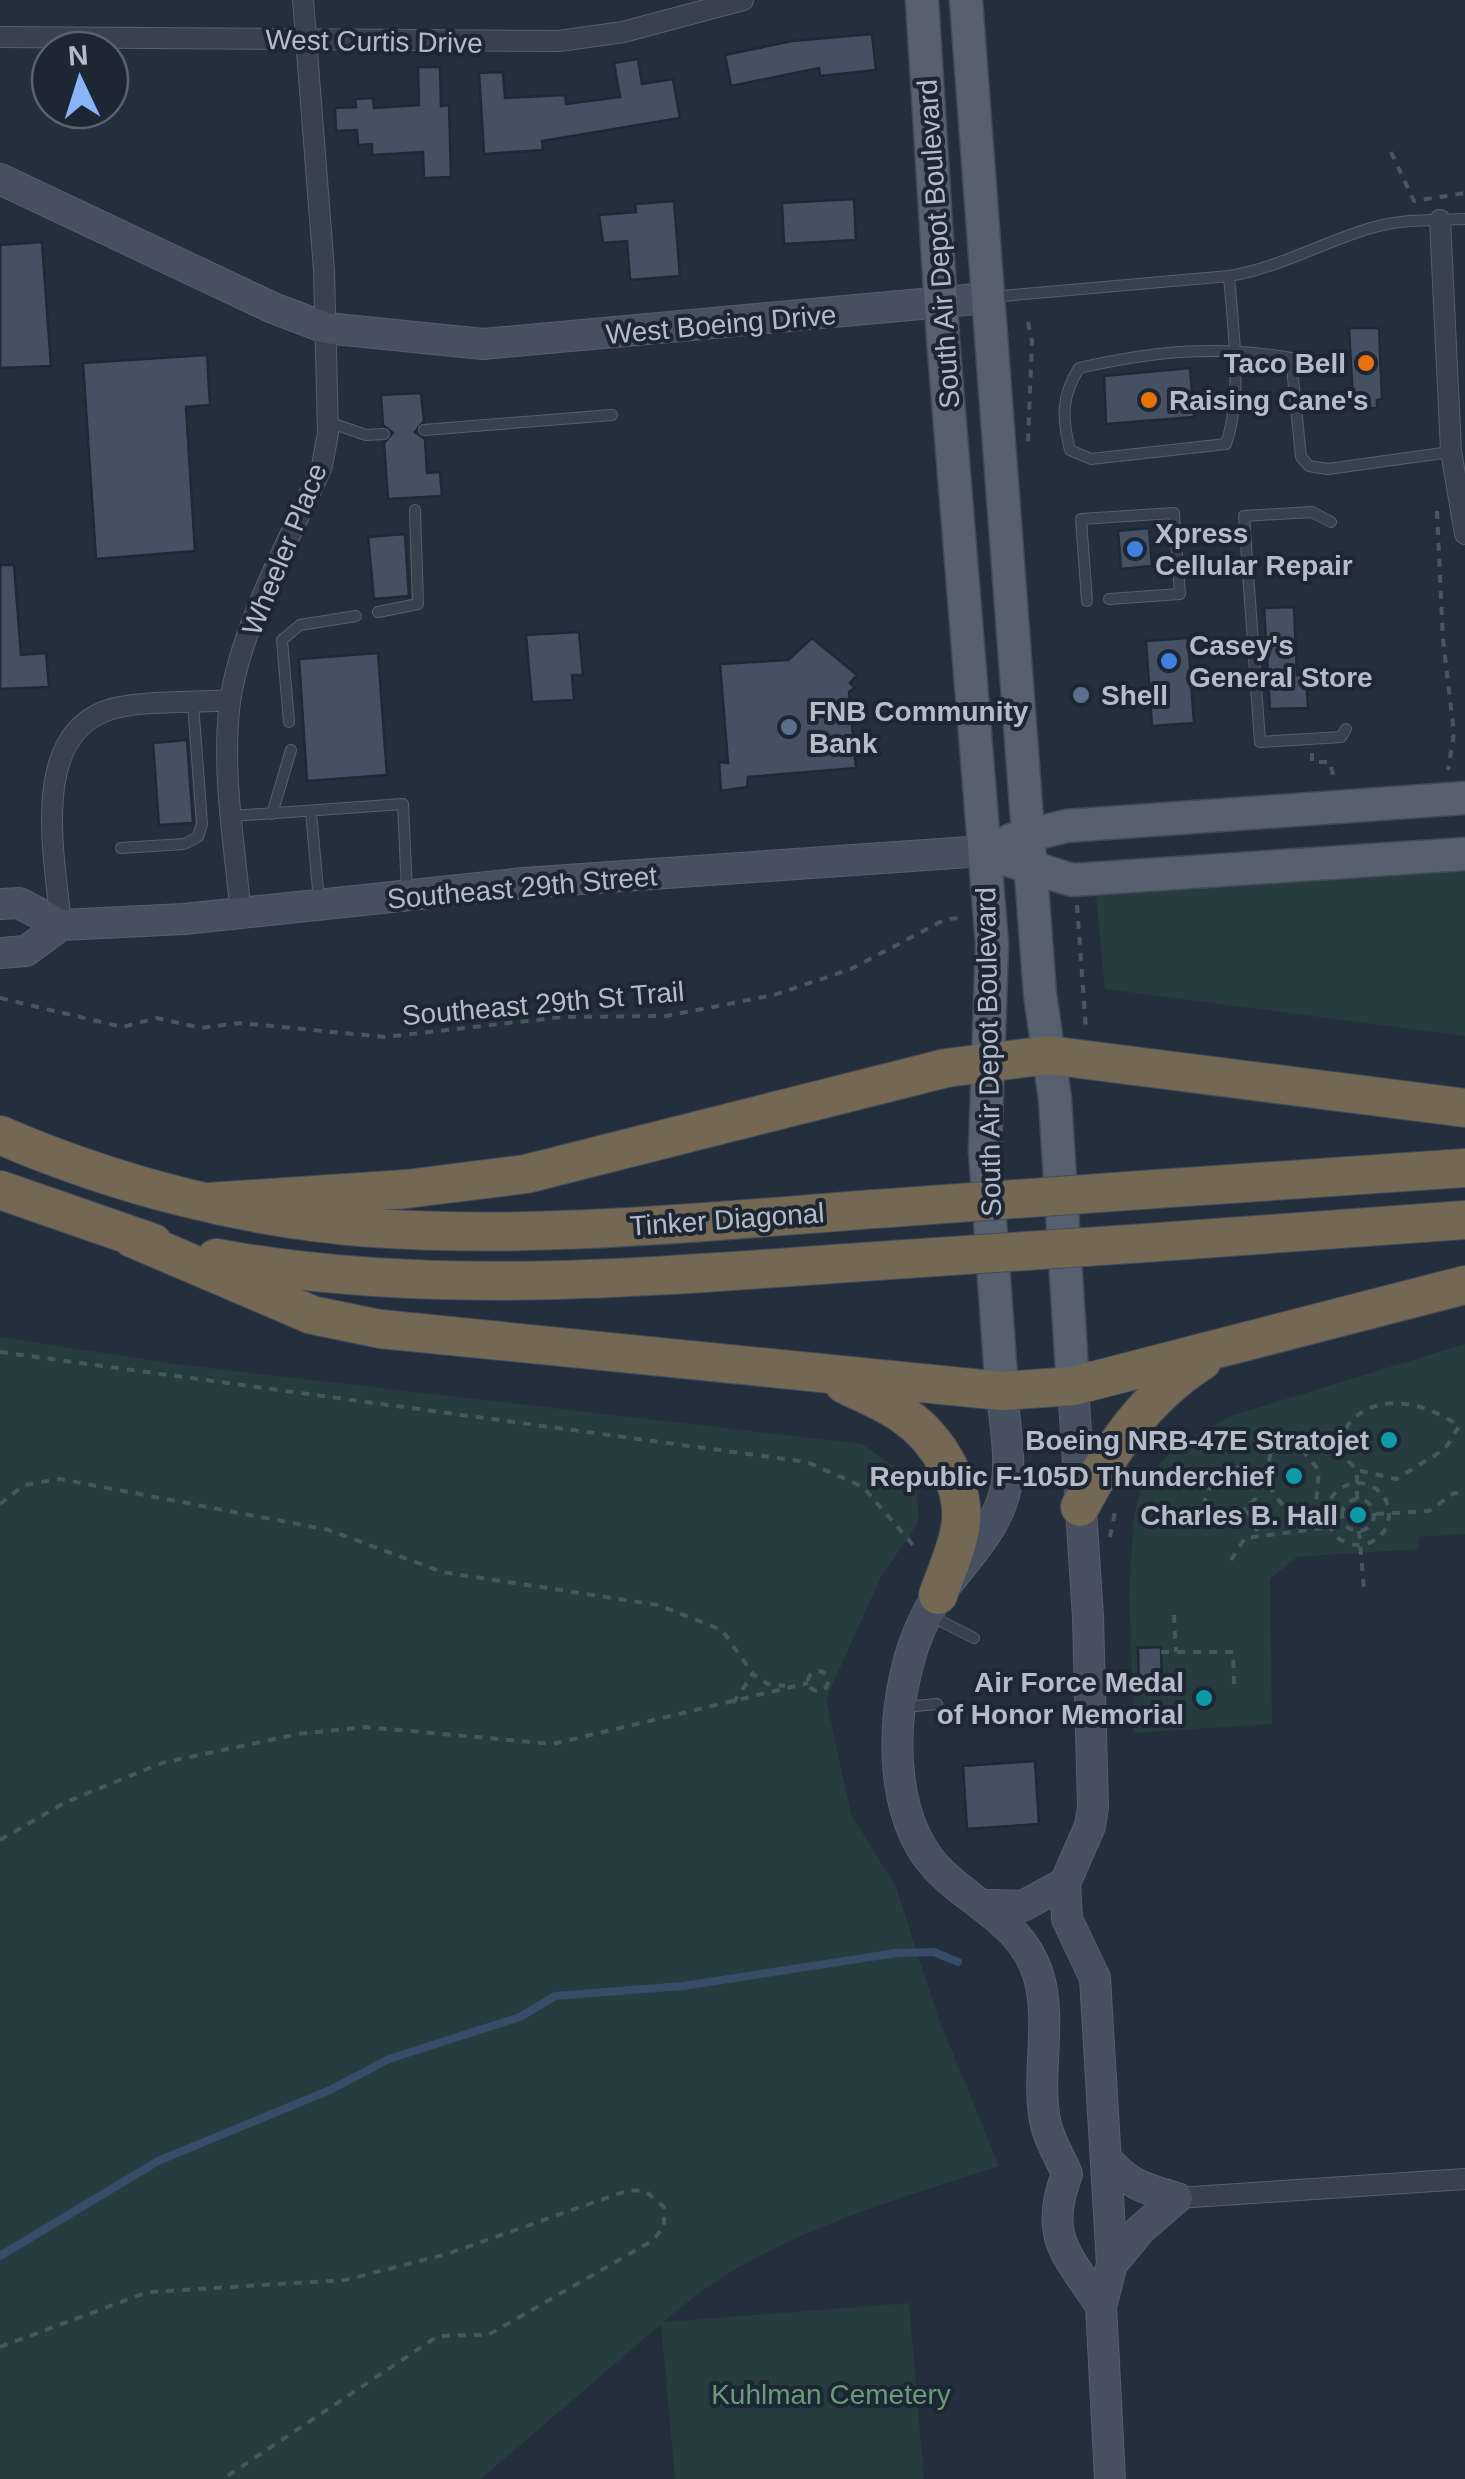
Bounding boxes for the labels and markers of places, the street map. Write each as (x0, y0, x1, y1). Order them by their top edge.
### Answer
place label: Taco Bell (1224, 348, 1346, 379)
marker: Taco Bell (1355, 352, 1377, 374)
place label: Raising Cane's (1169, 385, 1369, 416)
marker: Raising Cane's (1138, 389, 1160, 411)
place label: Xpress Cellular Repair (1155, 518, 1353, 581)
marker: Xpress Cellular Repair (1124, 538, 1146, 560)
place label: Casey's General Store (1189, 630, 1373, 693)
marker: Casey's General Store (1158, 650, 1180, 672)
place label: Shell (1101, 680, 1168, 711)
marker: Shell (1070, 684, 1092, 706)
place label: FNB Community Bank (809, 696, 1029, 759)
marker: FNB Community Bank (778, 716, 800, 738)
place label: Boeing NRB-47E Stratojet (1025, 1425, 1369, 1456)
marker: Boeing NRB-47E Stratojet (1378, 1429, 1400, 1451)
place label: Republic F-105D Thunderchief (870, 1461, 1275, 1492)
marker: Republic F-105D Thunderchief (1283, 1465, 1305, 1487)
place label: Charles B. Hall (1140, 1500, 1338, 1531)
marker: Charles B. Hall (1347, 1504, 1369, 1526)
place label: Air Force Medal of Honor Memorial (937, 1667, 1184, 1730)
marker: Air Force Medal of Honor Memorial (1193, 1687, 1215, 1709)

